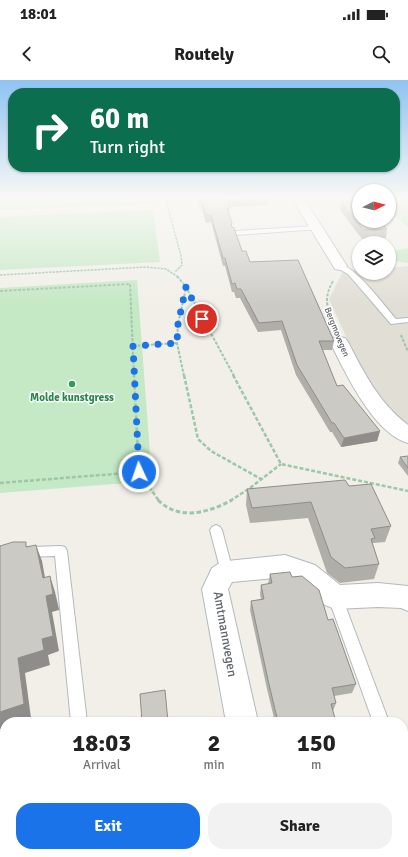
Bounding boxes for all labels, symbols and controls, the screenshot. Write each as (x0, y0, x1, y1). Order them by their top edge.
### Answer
text: 18:01 (20, 5, 57, 23)
icon: back (16, 43, 38, 65)
text: Routely (174, 43, 234, 65)
icon: search (370, 43, 392, 65)
text: 60 m (90, 102, 149, 136)
icon: right (24, 104, 76, 156)
text: Turn right (90, 136, 165, 158)
north arrow (352, 184, 396, 228)
map controls (352, 184, 396, 280)
button: layers (352, 236, 396, 280)
pin (185, 302, 219, 336)
street label: Bergmovegen (322, 306, 351, 359)
icon: arrive (191, 308, 213, 330)
marker: Molde kunstgress (67, 379, 77, 389)
place label: Molde kunstgress (30, 391, 114, 404)
position arrow (118, 451, 160, 493)
street label: Amtmannvegen (210, 590, 240, 678)
text: 18:03 (72, 728, 131, 758)
text: 2 (208, 728, 220, 758)
text: 150 (297, 728, 336, 758)
text: Arrival (83, 757, 120, 773)
text: min (204, 757, 225, 773)
text: m (311, 757, 321, 773)
button: Exit (16, 803, 200, 849)
button: Share (208, 803, 392, 849)

